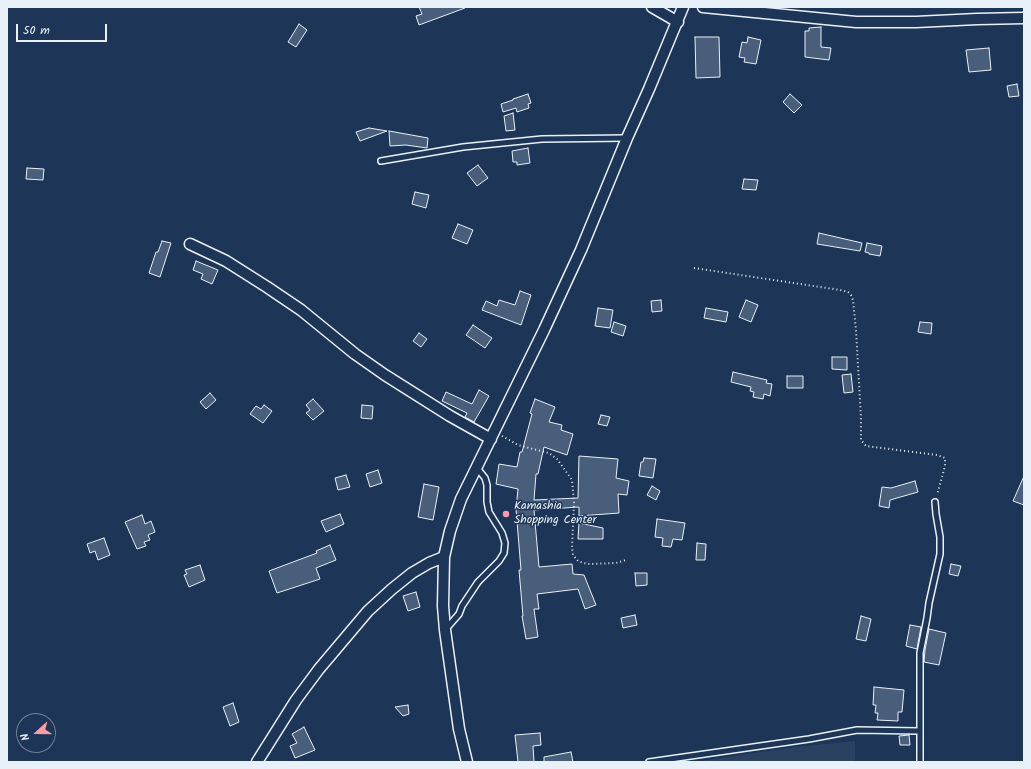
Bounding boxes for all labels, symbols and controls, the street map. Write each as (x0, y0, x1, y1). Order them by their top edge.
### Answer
scale bar (18, 16, 109, 42)
text: 50 m (23, 21, 50, 40)
place label: Kamashia Shopping Center (514, 500, 596, 528)
marker: Kamashia Shopping Center (501, 509, 511, 519)
north arrow (16, 713, 56, 753)
text: N (16, 730, 35, 743)

